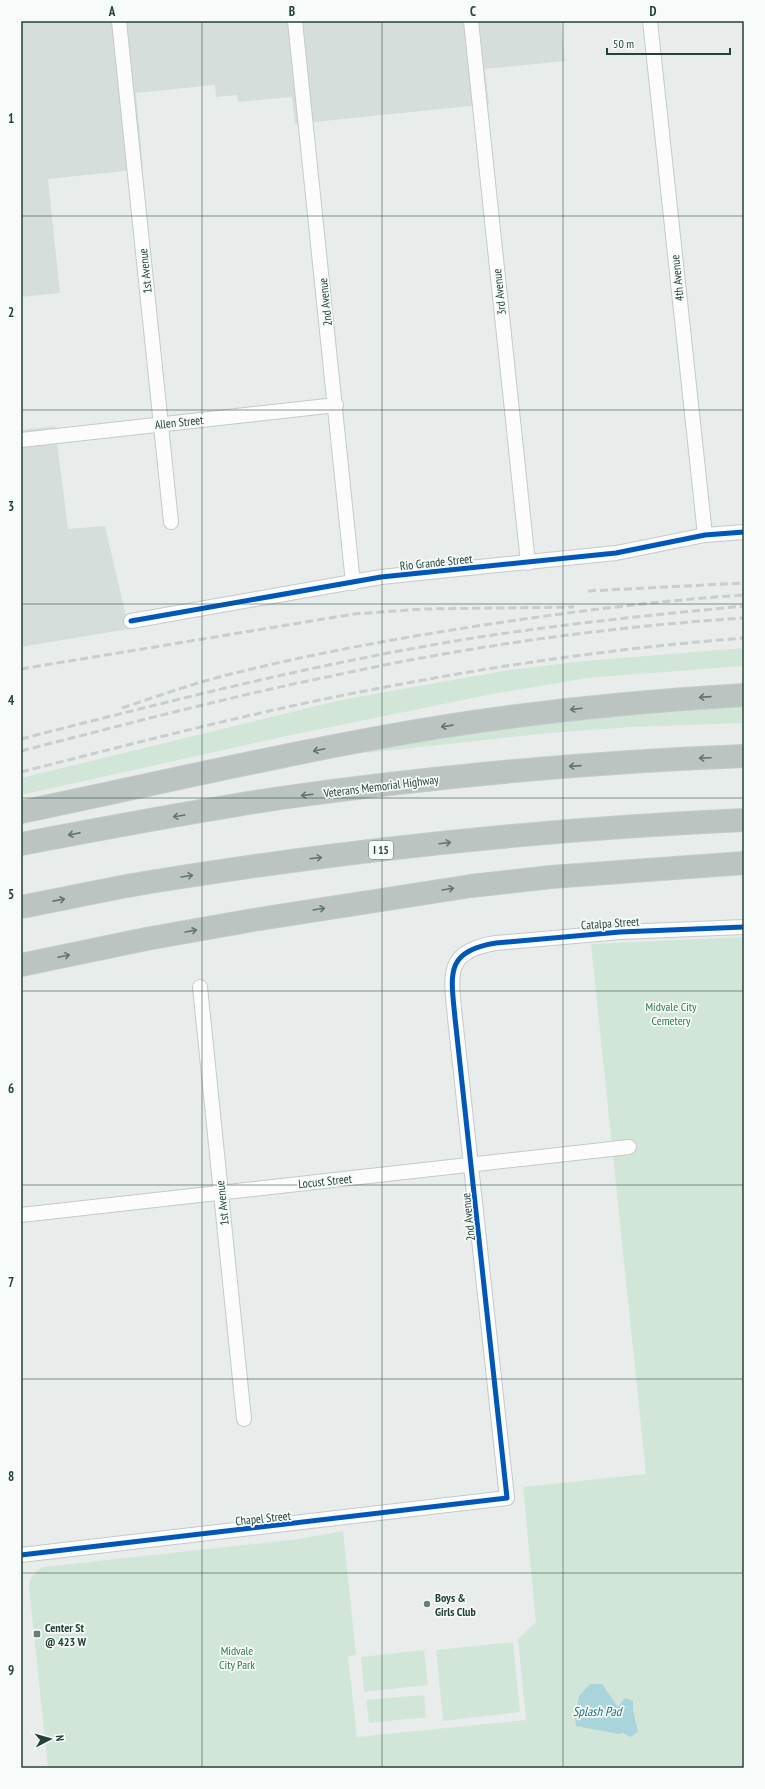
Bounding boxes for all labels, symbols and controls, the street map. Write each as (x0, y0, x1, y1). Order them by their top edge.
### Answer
text: A (108, 3, 116, 20)
text: B (289, 3, 295, 20)
text: C (470, 3, 476, 20)
text: D (650, 3, 657, 20)
scale bar (607, 30, 730, 56)
text: 50 m (613, 36, 634, 51)
text: 1 (8, 110, 14, 127)
street label: 1st Avenue (135, 248, 155, 294)
street label: 4th Avenue (667, 254, 687, 302)
street label: 3rd Avenue (489, 268, 509, 316)
street label: 2nd Avenue (315, 277, 335, 327)
text: 2 (8, 304, 14, 321)
street label: Allen Street (154, 412, 205, 432)
text: 3 (8, 498, 14, 515)
street label: Rio Grande Street (399, 551, 474, 573)
text: 4 (8, 692, 15, 709)
one-way arrow (699, 694, 712, 701)
one-way arrow (570, 705, 583, 713)
one-way arrow (441, 722, 454, 730)
one-way arrow (313, 746, 326, 754)
one-way arrow (699, 754, 712, 761)
one-way arrow (569, 763, 582, 770)
street label: Veterans Memorial Highway (322, 771, 440, 801)
one-way arrow (301, 791, 314, 799)
one-way arrow (172, 812, 185, 820)
one-way arrow (68, 830, 81, 838)
one-way arrow (438, 839, 451, 847)
road number: I 15 (369, 841, 393, 859)
one-way arrow (309, 854, 322, 862)
one-way arrow (180, 872, 193, 880)
one-way arrow (441, 885, 454, 893)
text: 5 (8, 886, 14, 903)
one-way arrow (52, 895, 65, 903)
one-way arrow (312, 905, 325, 913)
street label: Catalpa Street (580, 913, 640, 933)
one-way arrow (184, 927, 197, 935)
one-way arrow (57, 952, 70, 960)
park label: Midvale City Cemetery (645, 999, 697, 1028)
text: 6 (8, 1080, 14, 1097)
street label: Locust Street (297, 1171, 353, 1191)
street label: 1st Avenue (212, 1180, 232, 1226)
street label: 2nd Avenue (458, 1192, 478, 1242)
text: 7 (8, 1274, 14, 1291)
text: 8 (8, 1468, 14, 1485)
street label: Chapel Street (234, 1508, 292, 1528)
place label: Boys & Girls Club (435, 1590, 476, 1619)
marker: Boys & Girls Club (422, 1599, 432, 1609)
place label: Center St @ 423 W (45, 1620, 86, 1649)
marker: Center St @ 423 W (32, 1629, 42, 1639)
park label: Midvale City Park (219, 1643, 255, 1672)
text: 9 (8, 1662, 14, 1679)
water label: Splash Pad (573, 1703, 624, 1720)
north arrow (30, 1719, 70, 1759)
text: N (53, 1734, 67, 1742)

